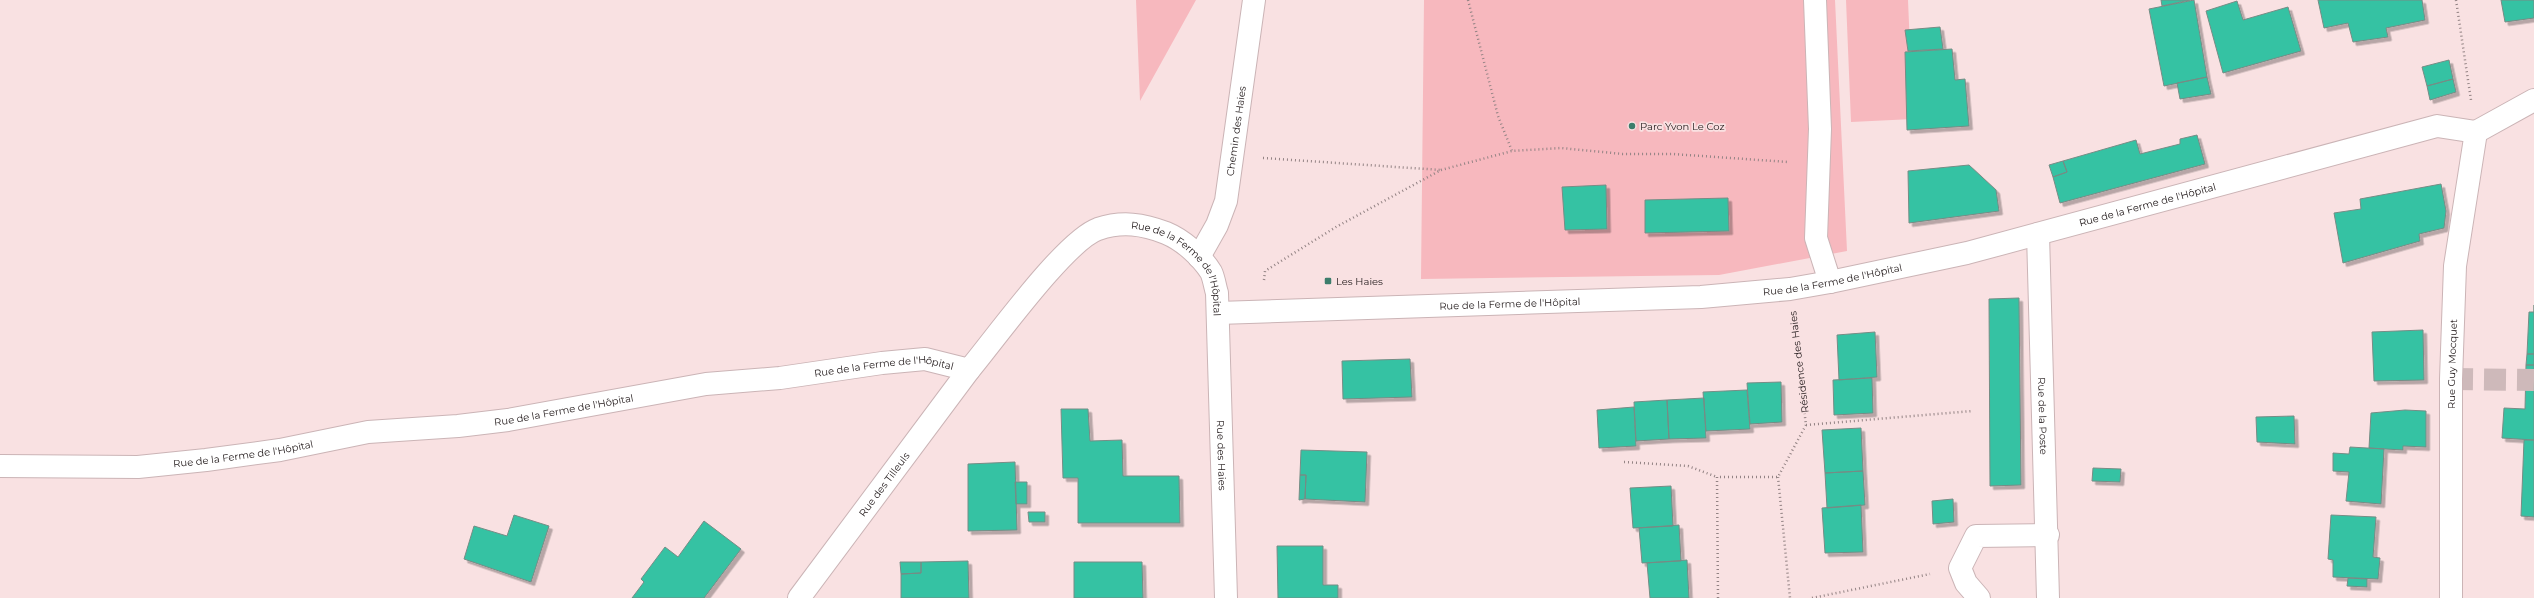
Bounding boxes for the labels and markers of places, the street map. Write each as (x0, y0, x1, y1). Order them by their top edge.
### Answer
place label: Parc Yvon Le Coz (1640, 120, 1725, 133)
marker: Parc Yvon Le Coz (1627, 121, 1637, 131)
place label: Les Haies (1336, 275, 1383, 288)
marker: Les Haies (1323, 276, 1333, 286)

